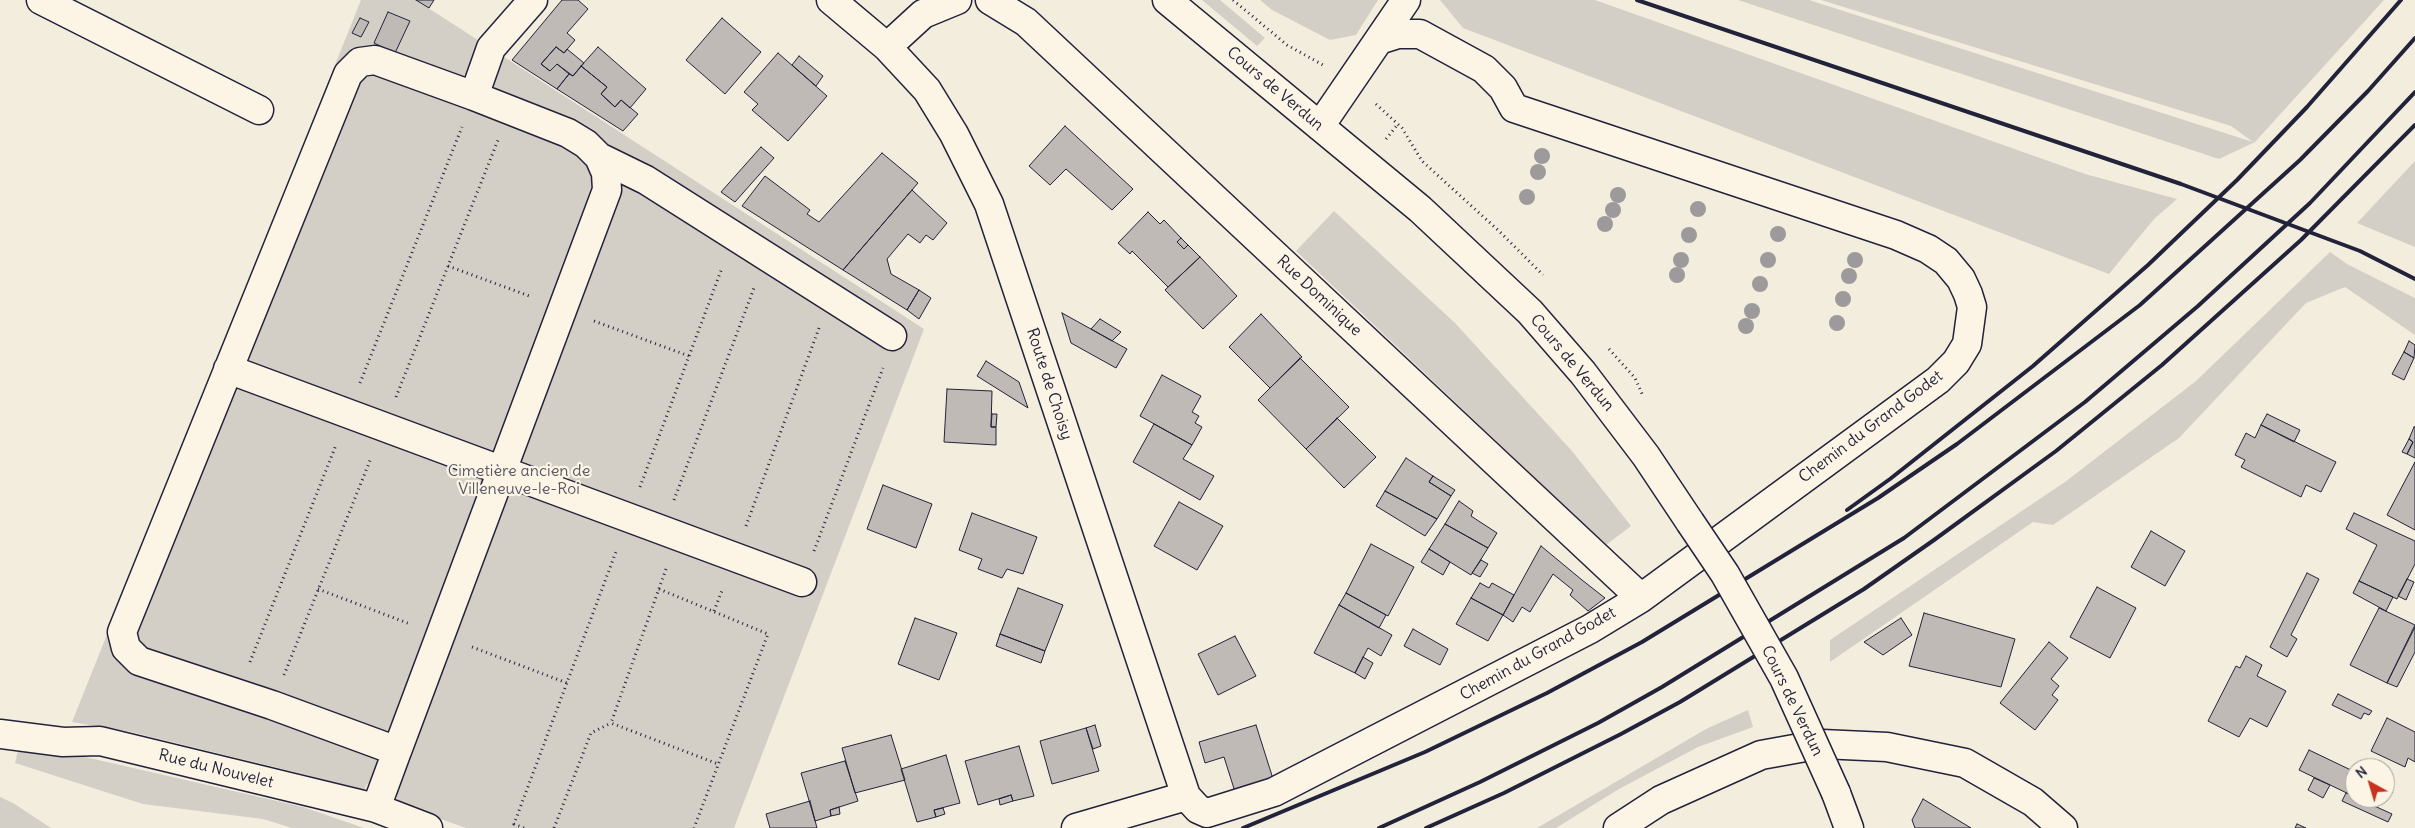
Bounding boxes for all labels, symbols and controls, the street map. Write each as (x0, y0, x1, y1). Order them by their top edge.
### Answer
street label: Cours de Verdun (1223, 43, 1327, 135)
street label: Rue Dominique (1272, 252, 1366, 340)
street label: Cours de Verdun (1526, 311, 1618, 415)
street label: Route de Choisy (1022, 326, 1076, 442)
street label: Chemin du Grand Godet (1795, 367, 1947, 487)
park label: Cimetière ancien de Villeneuve-le-Roi (448, 461, 590, 499)
street label: Chemin du Grand Godet (1457, 603, 1619, 705)
street label: Cours de Verdun (1757, 643, 1827, 759)
street label: Rue du Nouvelet (157, 745, 275, 793)
north arrow (2345, 758, 2395, 808)
text: N (2352, 762, 2371, 782)

